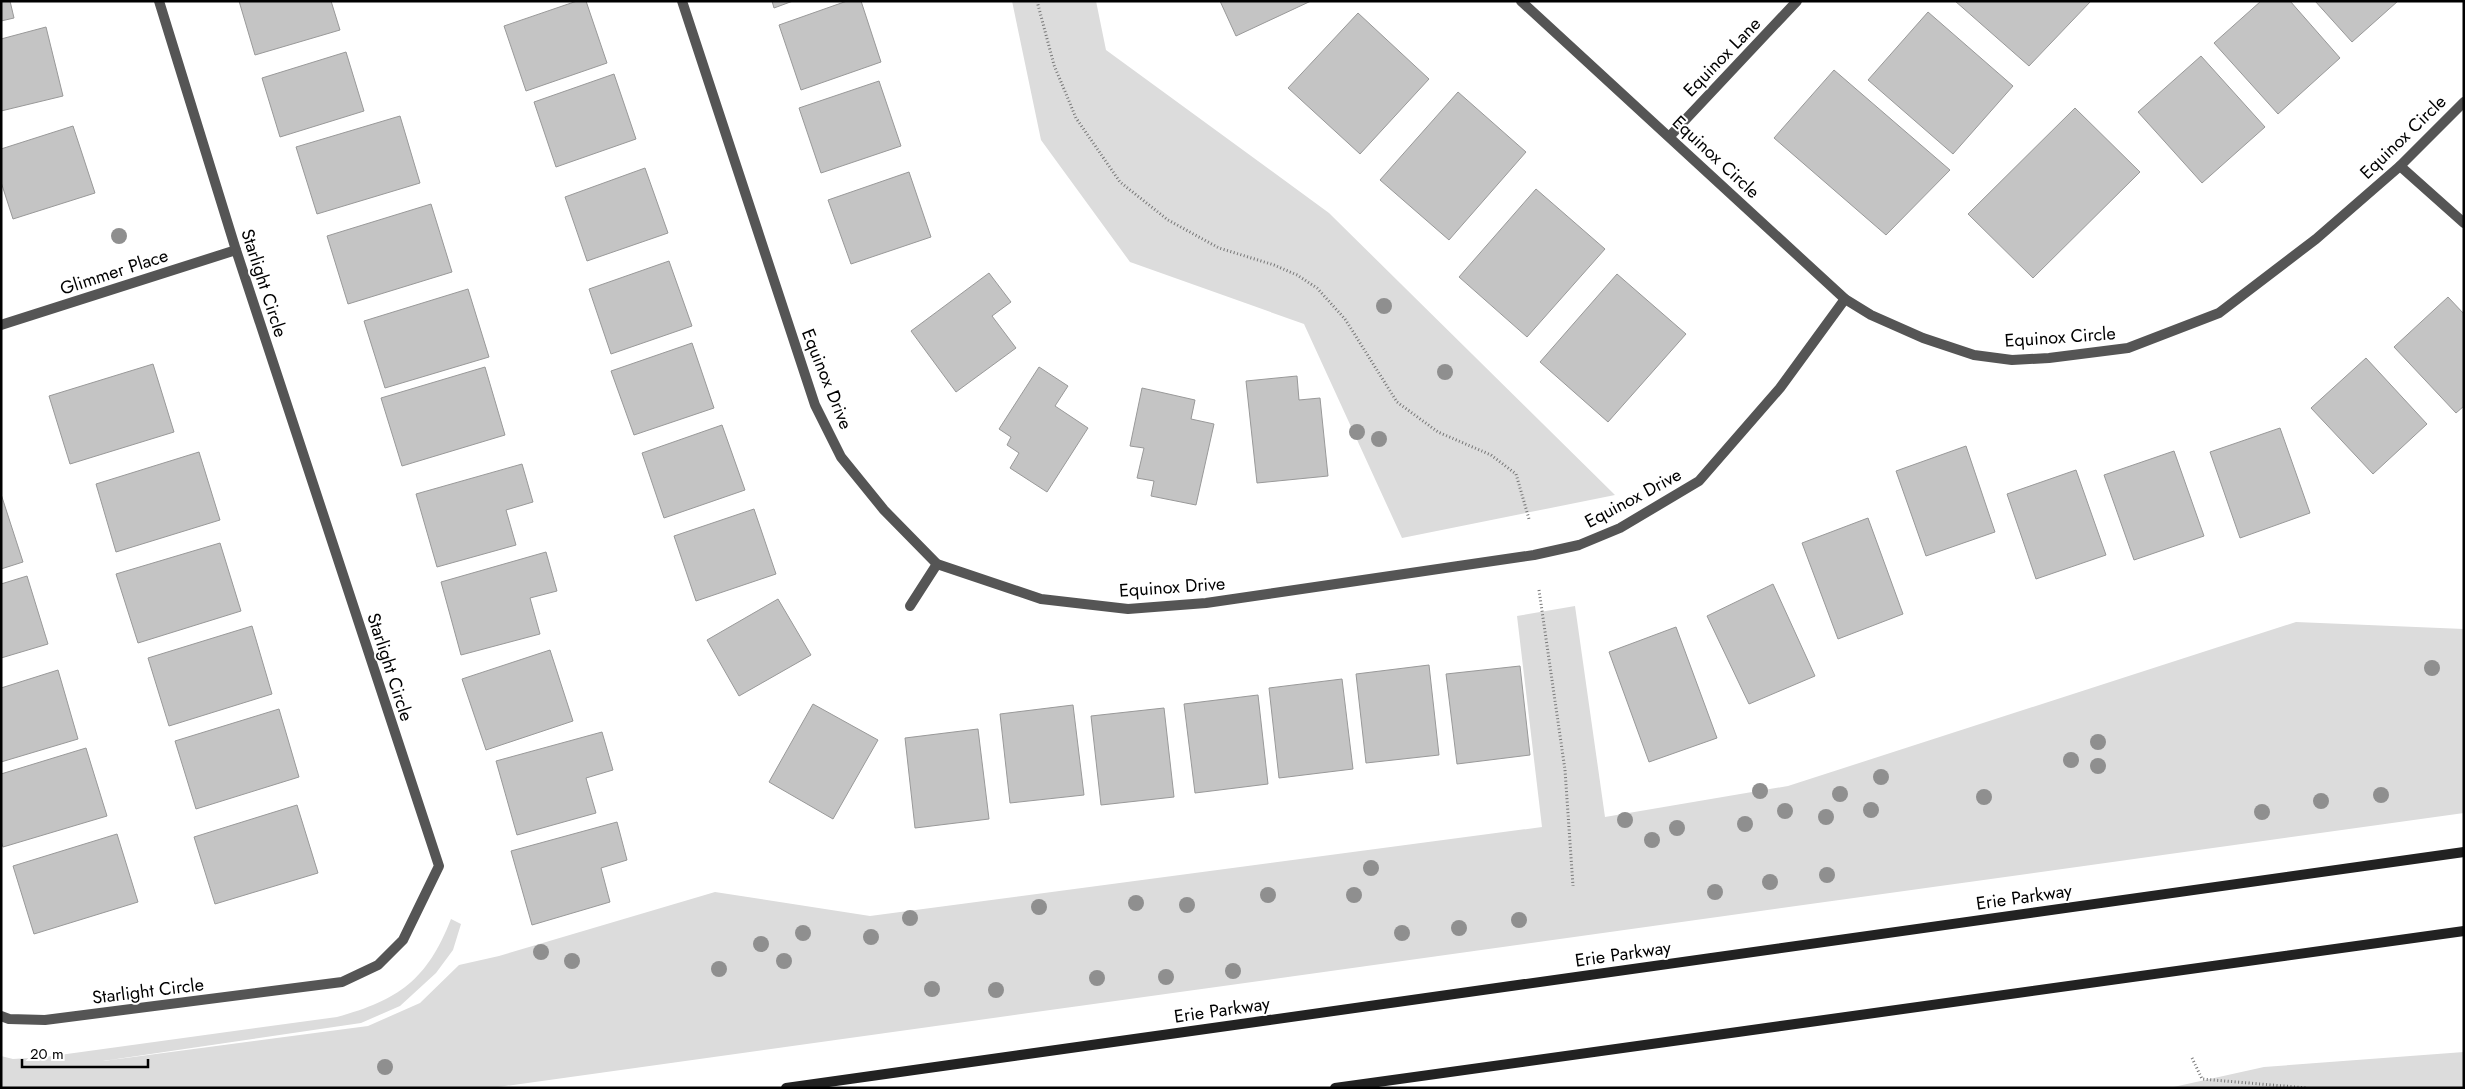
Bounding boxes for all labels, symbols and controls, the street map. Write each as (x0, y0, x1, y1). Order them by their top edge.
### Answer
street label: Equinox Lane (1677, 11, 1767, 103)
street label: Equinox Circle (2354, 89, 2452, 185)
street label: Equinox Circle (1666, 110, 1766, 204)
street label: Starlight Circle (234, 226, 294, 340)
street label: Glimmer Place (57, 242, 171, 302)
street label: Equinox Circle (2004, 320, 2116, 354)
street label: Equinox Drive (795, 325, 859, 433)
street label: Equinox Drive (1580, 462, 1686, 534)
street label: Equinox Drive (1118, 570, 1226, 604)
street label: Starlight Circle (360, 610, 420, 724)
street label: Erie Parkway (1974, 877, 2074, 917)
street label: Erie Parkway (1573, 934, 1673, 974)
street label: Starlight Circle (91, 971, 205, 1011)
street label: Erie Parkway (1172, 990, 1272, 1030)
scale bar (22, 1036, 149, 1068)
text: 20 m (30, 1043, 64, 1065)

